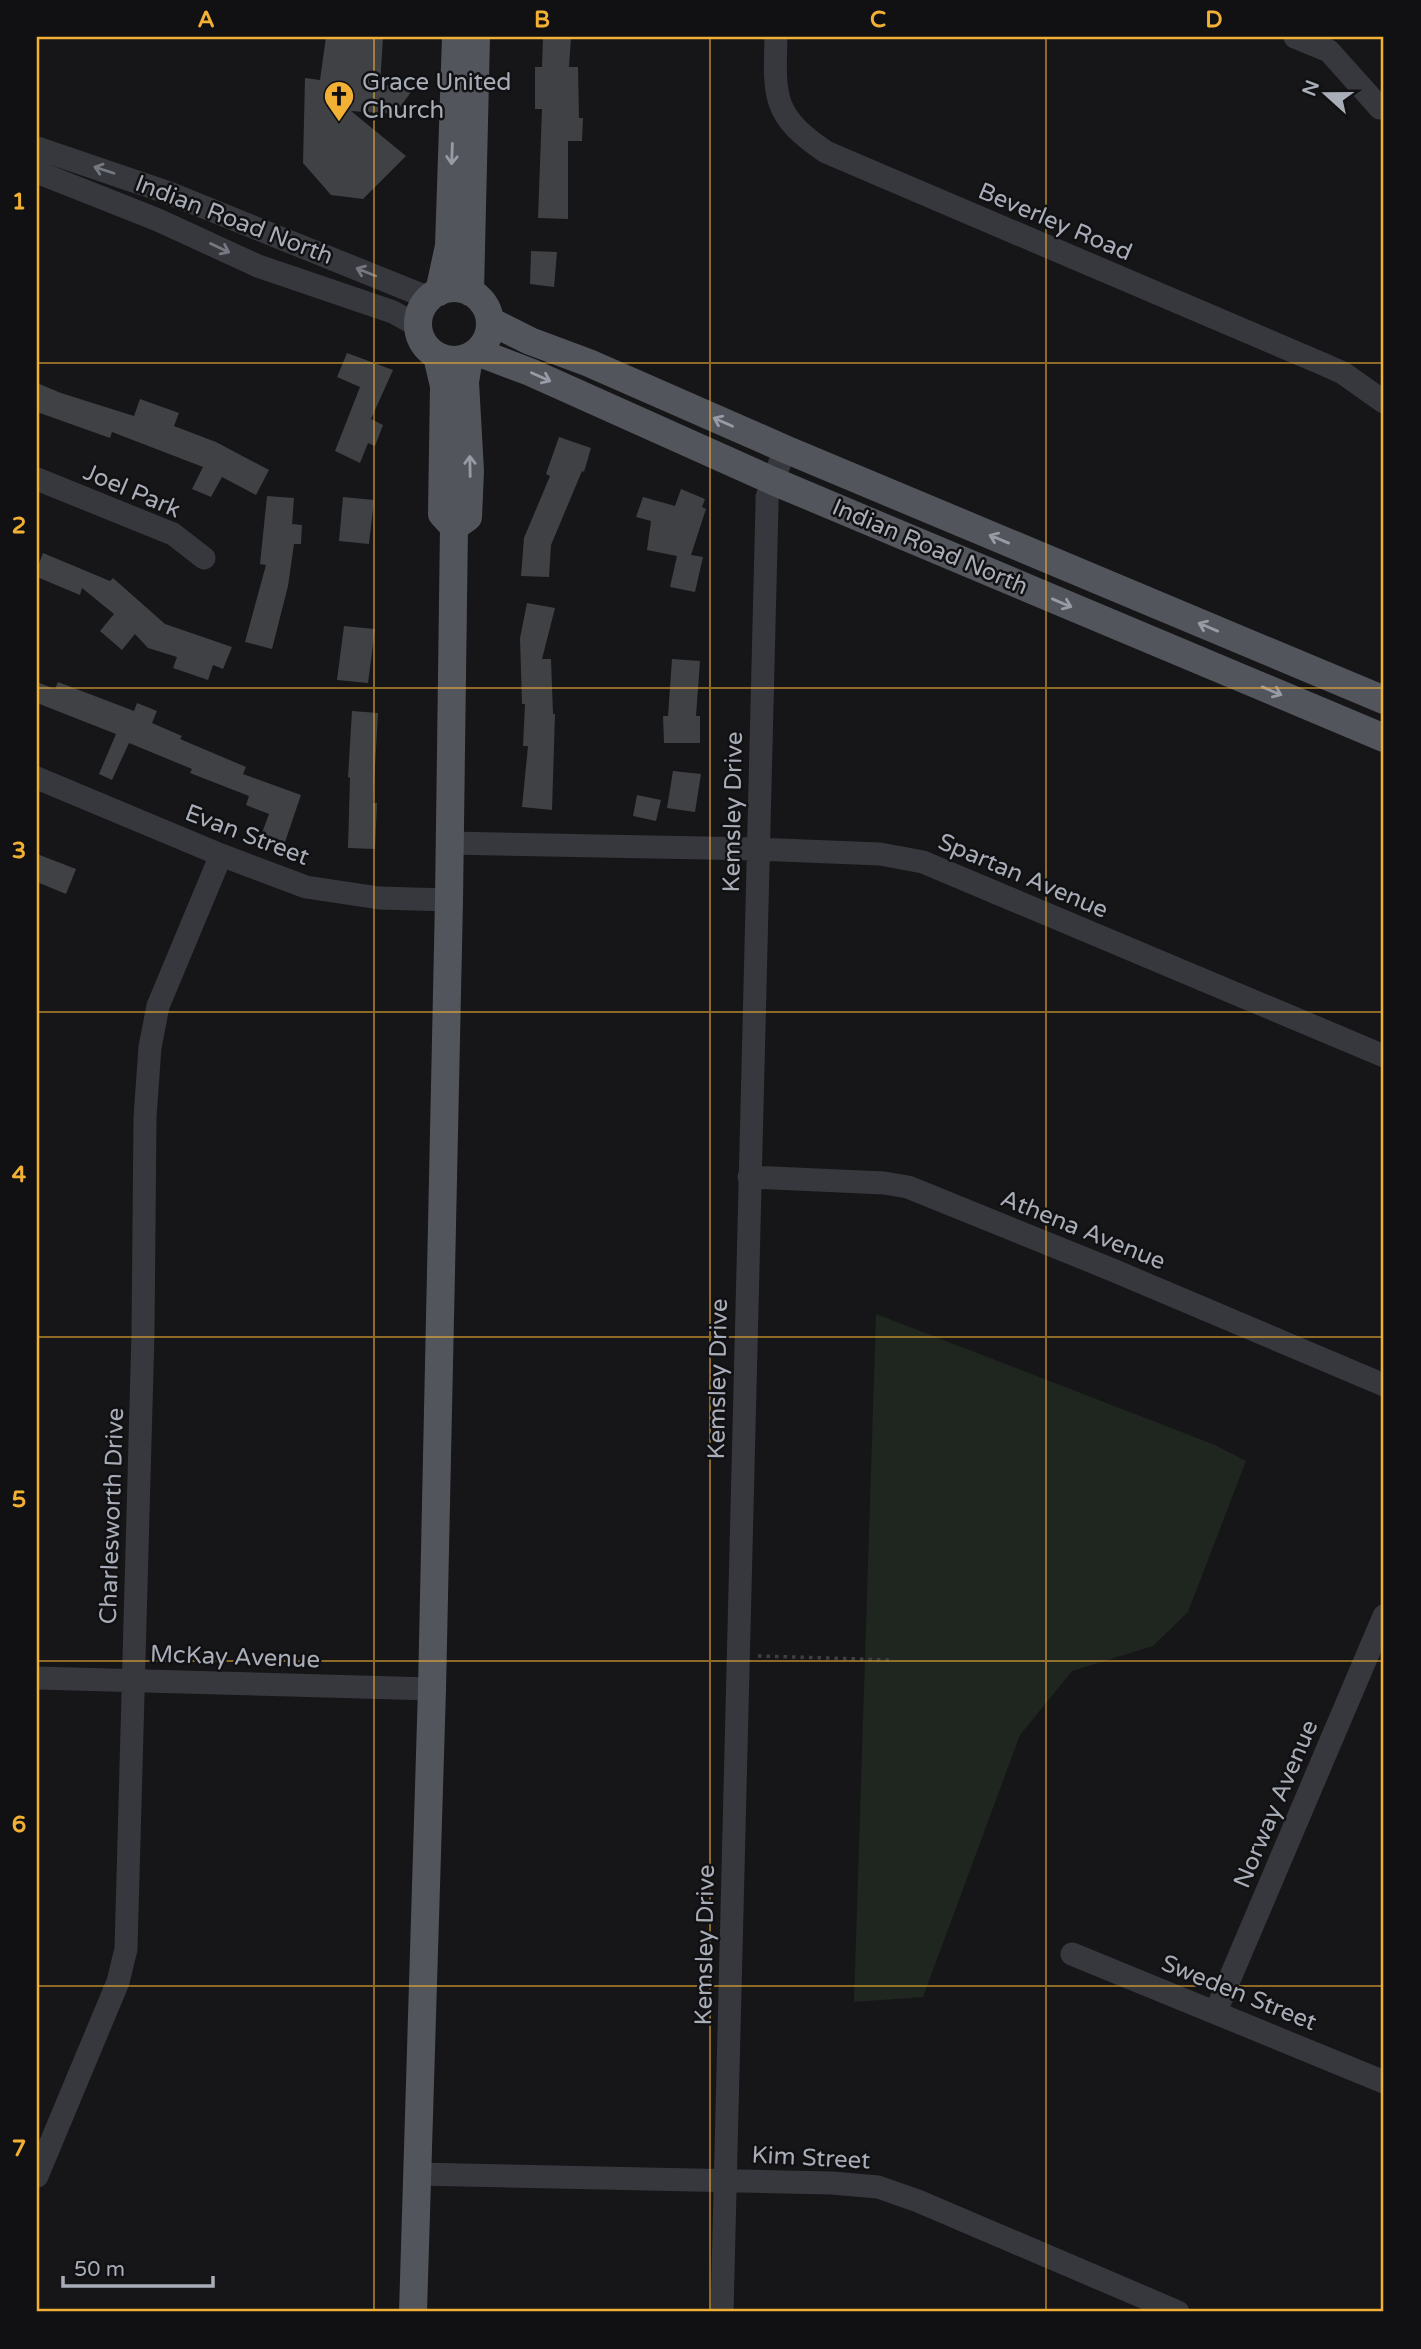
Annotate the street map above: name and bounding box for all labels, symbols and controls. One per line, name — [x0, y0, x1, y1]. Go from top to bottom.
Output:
text: A — [197, 6, 215, 34]
text: B — [534, 6, 550, 34]
text: C — [870, 6, 886, 34]
text: D — [1205, 6, 1223, 34]
north arrow — [1292, 60, 1362, 130]
place label: Grace United Church — [362, 68, 511, 125]
text: N — [1298, 77, 1324, 99]
church icon: Grace United Church — [322, 79, 356, 123]
one-way arrow — [446, 142, 459, 165]
one-way arrow — [94, 163, 116, 175]
street label: Indian Road North — [131, 169, 337, 271]
street label: Beverley Road — [974, 177, 1136, 267]
text: 1 — [12, 188, 26, 216]
one-way arrow — [209, 242, 230, 256]
one-way arrow — [356, 265, 377, 278]
one-way arrow — [529, 371, 551, 384]
one-way arrow — [712, 415, 734, 428]
one-way arrow — [463, 455, 477, 478]
street label: Joel Park — [79, 458, 185, 524]
street label: Indian Road North — [828, 493, 1032, 601]
text: 2 — [12, 512, 26, 540]
one-way arrow — [988, 531, 1010, 544]
one-way arrow — [1051, 597, 1072, 610]
one-way arrow — [1198, 619, 1220, 632]
one-way arrow — [1260, 685, 1282, 698]
street label: Kemsley Drive — [717, 731, 749, 893]
street label: Evan Street — [181, 798, 313, 872]
street label: Spartan Avenue — [934, 827, 1112, 925]
text: 3 — [12, 837, 26, 865]
text: 4 — [12, 1161, 27, 1189]
street label: Athena Avenue — [996, 1184, 1170, 1276]
street label: Kemsley Drive — [702, 1298, 734, 1460]
street label: Charlesworth Drive — [94, 1407, 130, 1625]
text: 5 — [12, 1486, 26, 1514]
street label: McKay Avenue — [150, 1640, 320, 1674]
street label: Norway Avenue — [1228, 1716, 1324, 1892]
text: 6 — [12, 1811, 26, 1839]
street label: Kemsley Drive — [689, 1864, 721, 2026]
street label: Sweden Street — [1157, 1949, 1321, 2037]
text: 7 — [12, 2135, 26, 2163]
street label: Kim Street — [751, 2140, 871, 2176]
scale bar — [63, 2244, 214, 2288]
text: 50 m — [74, 2257, 125, 2282]

